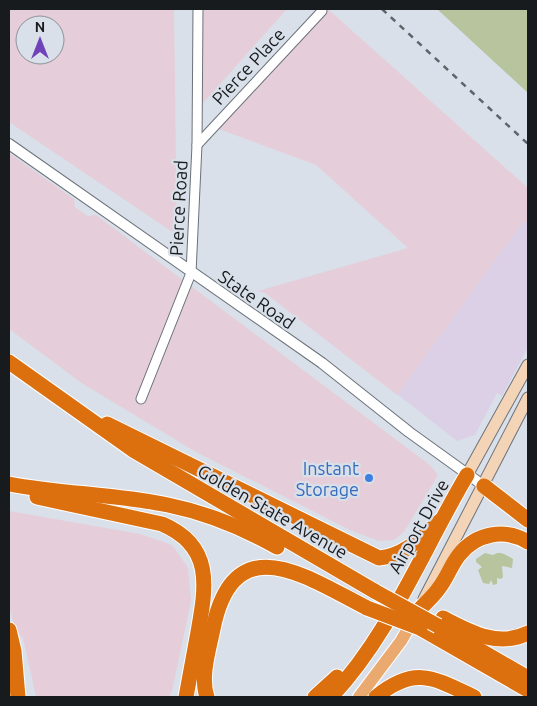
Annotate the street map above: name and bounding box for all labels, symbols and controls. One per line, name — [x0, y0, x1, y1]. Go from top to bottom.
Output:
north arrow — [15, 15, 65, 65]
text: N — [35, 19, 45, 35]
street label: Pierce Place — [208, 24, 288, 108]
street label: Pierce Road — [166, 160, 190, 256]
street label: State Road — [215, 265, 299, 333]
place label: Instant Storage — [296, 458, 359, 499]
street label: Golden State Avenue — [195, 460, 351, 562]
marker: Instant Storage — [363, 472, 375, 484]
street label: Airport Drive — [384, 475, 452, 577]

